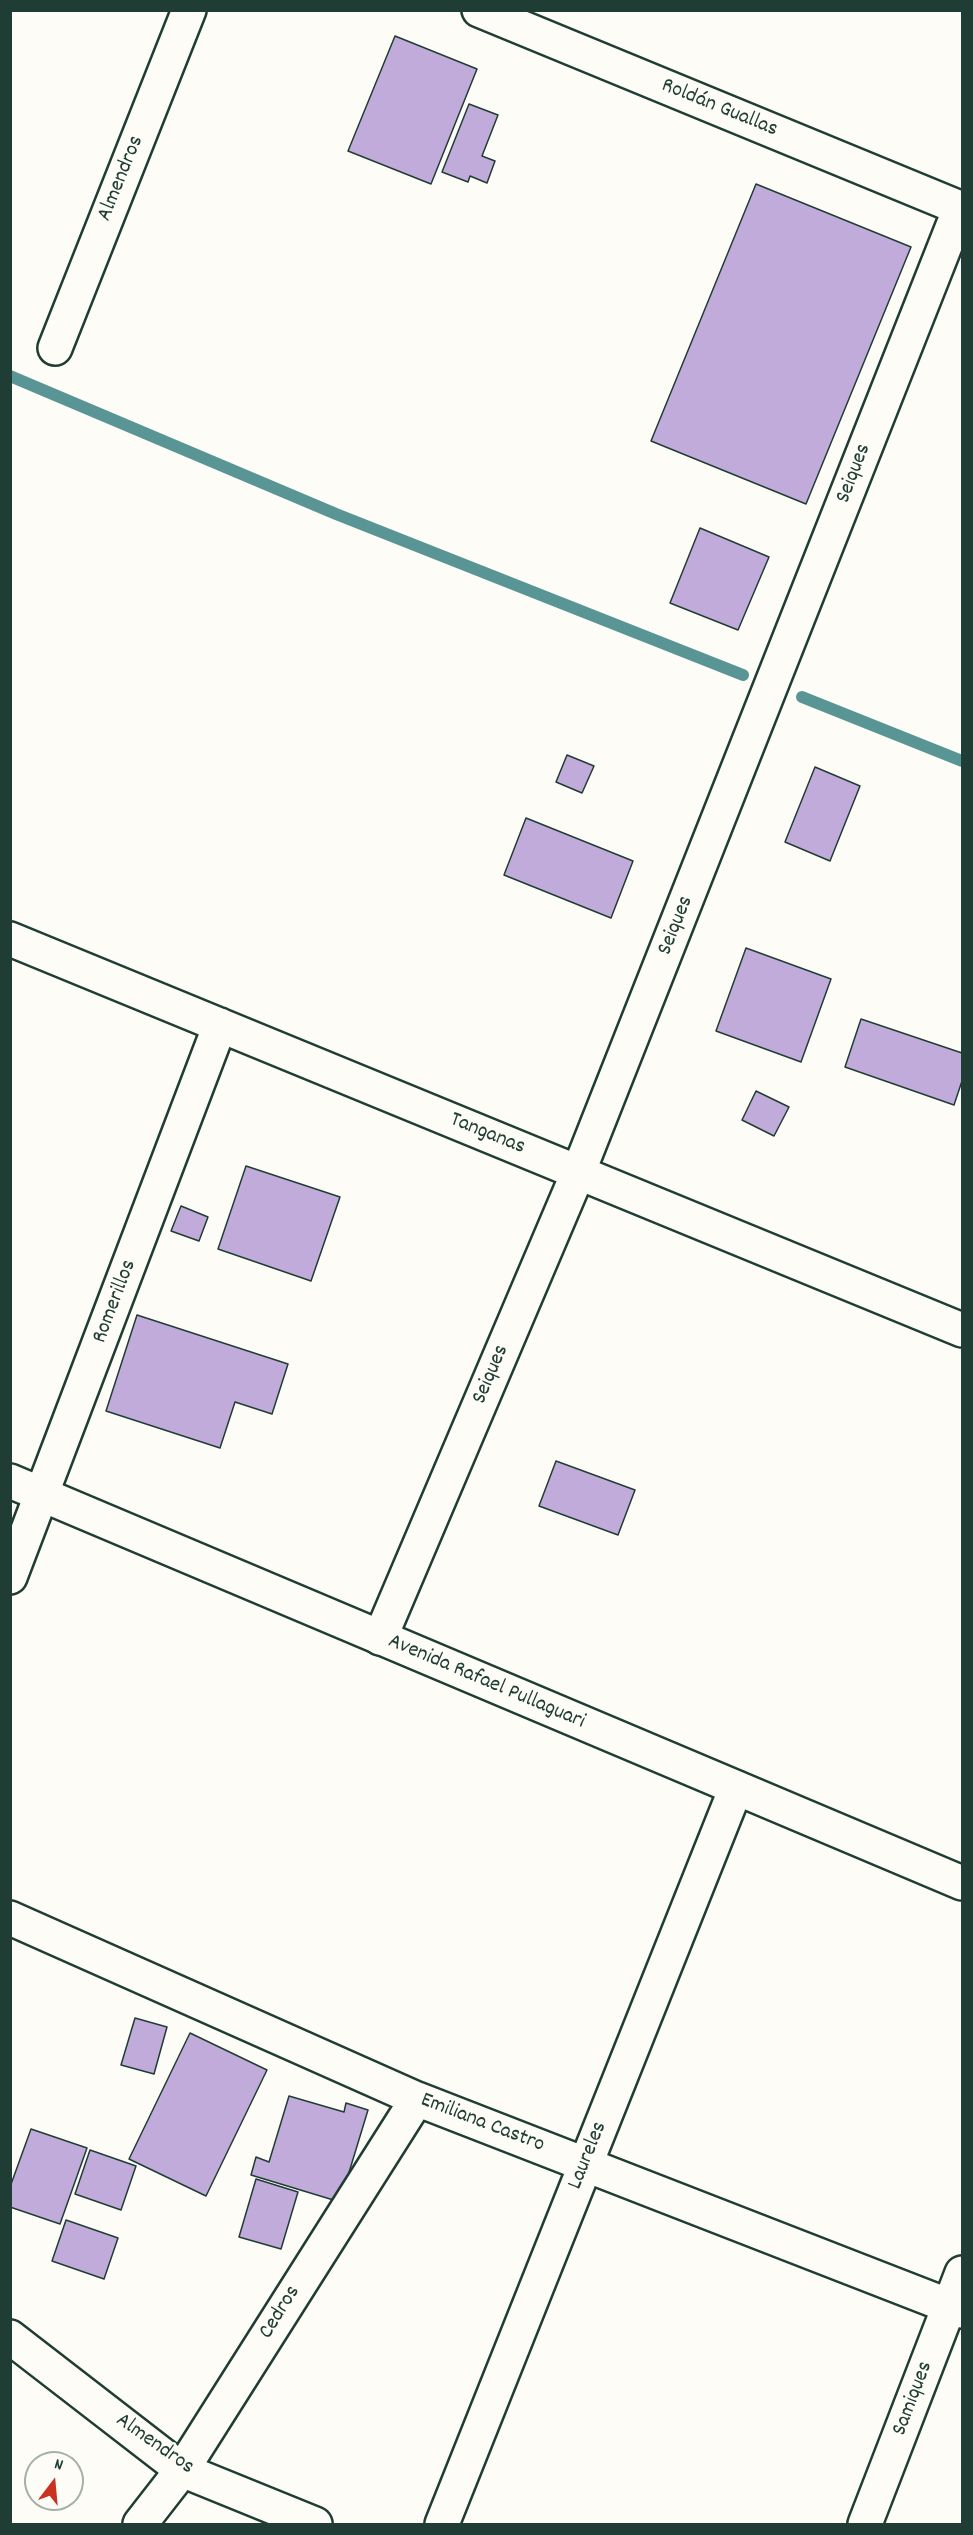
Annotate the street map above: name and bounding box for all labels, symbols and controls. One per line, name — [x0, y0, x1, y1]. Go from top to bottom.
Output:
street label: Roldán Guallas — [657, 74, 781, 144]
street label: Almendros — [93, 132, 151, 226]
street label: Seiques — [832, 441, 878, 507]
street label: Seiques — [653, 892, 701, 960]
street label: Tanganas — [445, 1108, 529, 1162]
street label: Romerillos — [88, 1257, 144, 1347]
street label: Seiques — [468, 1341, 516, 1409]
street label: Avenida Rafael Pullaguari — [383, 1629, 589, 1737]
street label: Emiliana Castro — [416, 2088, 548, 2160]
street label: Laureles — [563, 2118, 615, 2194]
street label: Cedros — [254, 2281, 308, 2345]
street label: Samiques — [888, 2358, 940, 2440]
street label: Almendros — [110, 2408, 198, 2482]
north arrow — [24, 2451, 84, 2511]
text: N — [52, 2453, 66, 2477]

